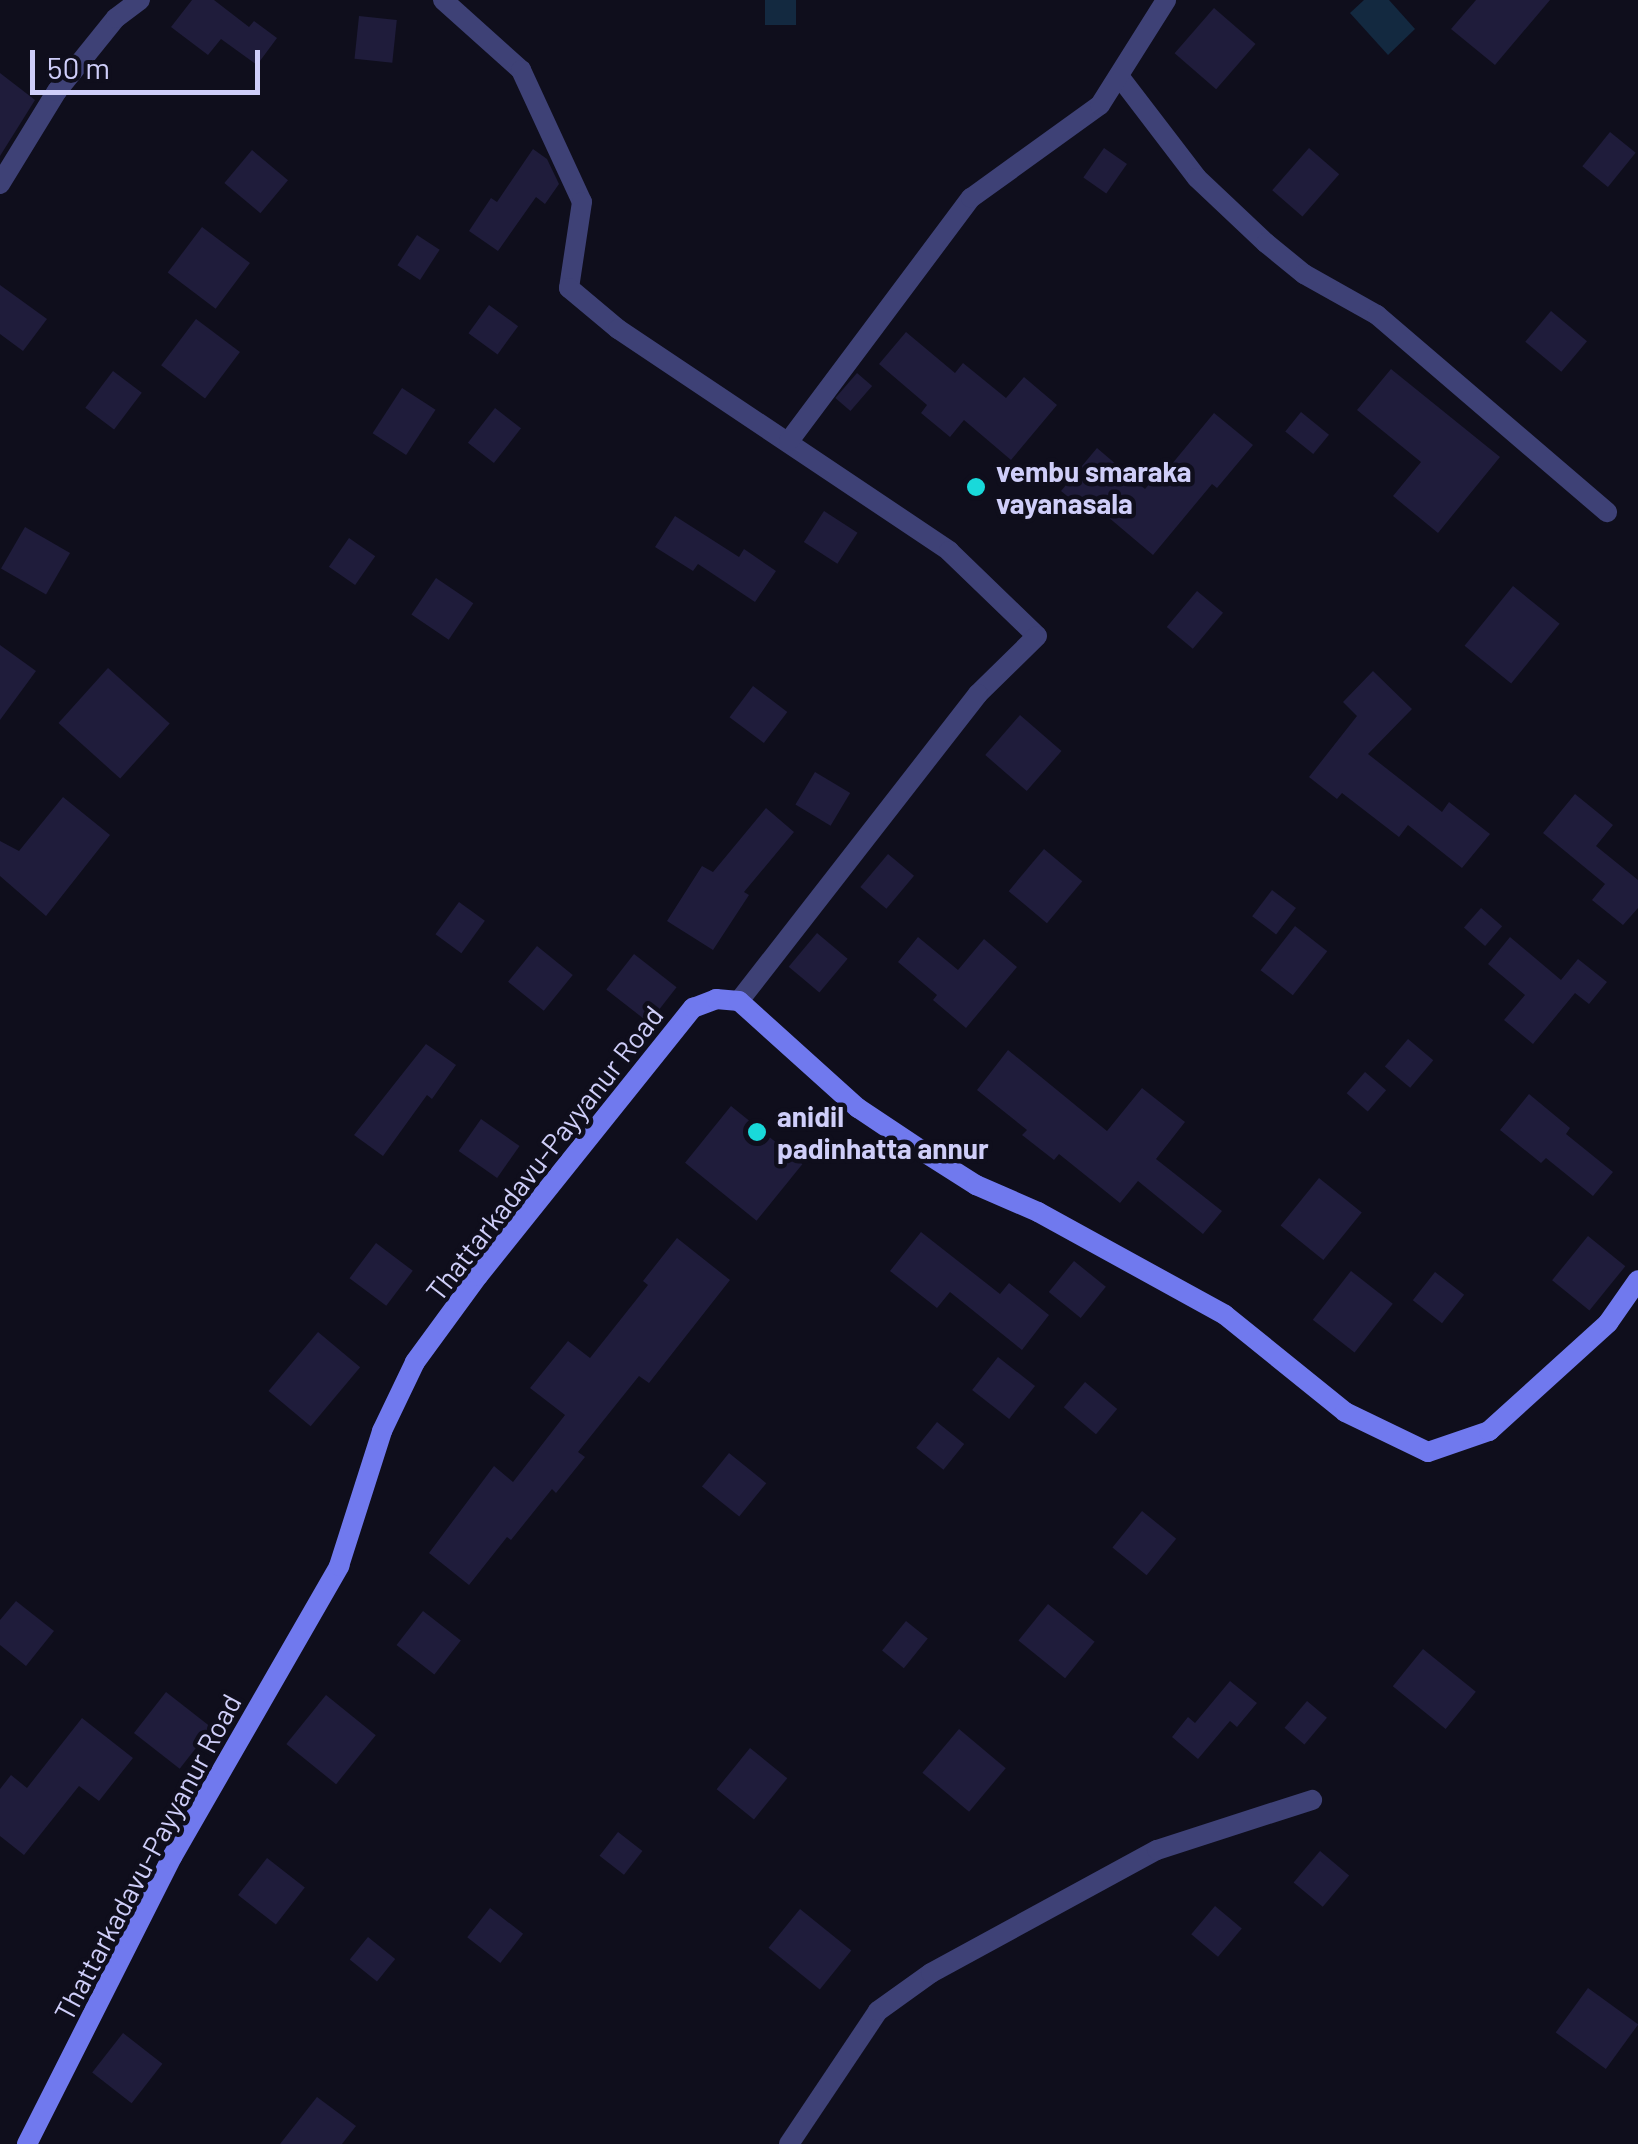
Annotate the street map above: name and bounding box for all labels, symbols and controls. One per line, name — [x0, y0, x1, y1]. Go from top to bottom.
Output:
scale bar — [35, 30, 265, 92]
text: 50 m — [47, 49, 110, 85]
place label: vembu smaraka vayanasala — [996, 454, 1192, 520]
marker: vembu smaraka vayanasala — [965, 476, 987, 498]
street label: Thattarkadavu-Payyanur Road — [418, 999, 670, 1307]
place label: anidil padinhatta annur — [777, 1099, 989, 1165]
marker: anidil padinhatta annur — [746, 1121, 768, 1143]
street label: Thattarkadavu-Payyanur Road — [46, 1688, 248, 2026]

